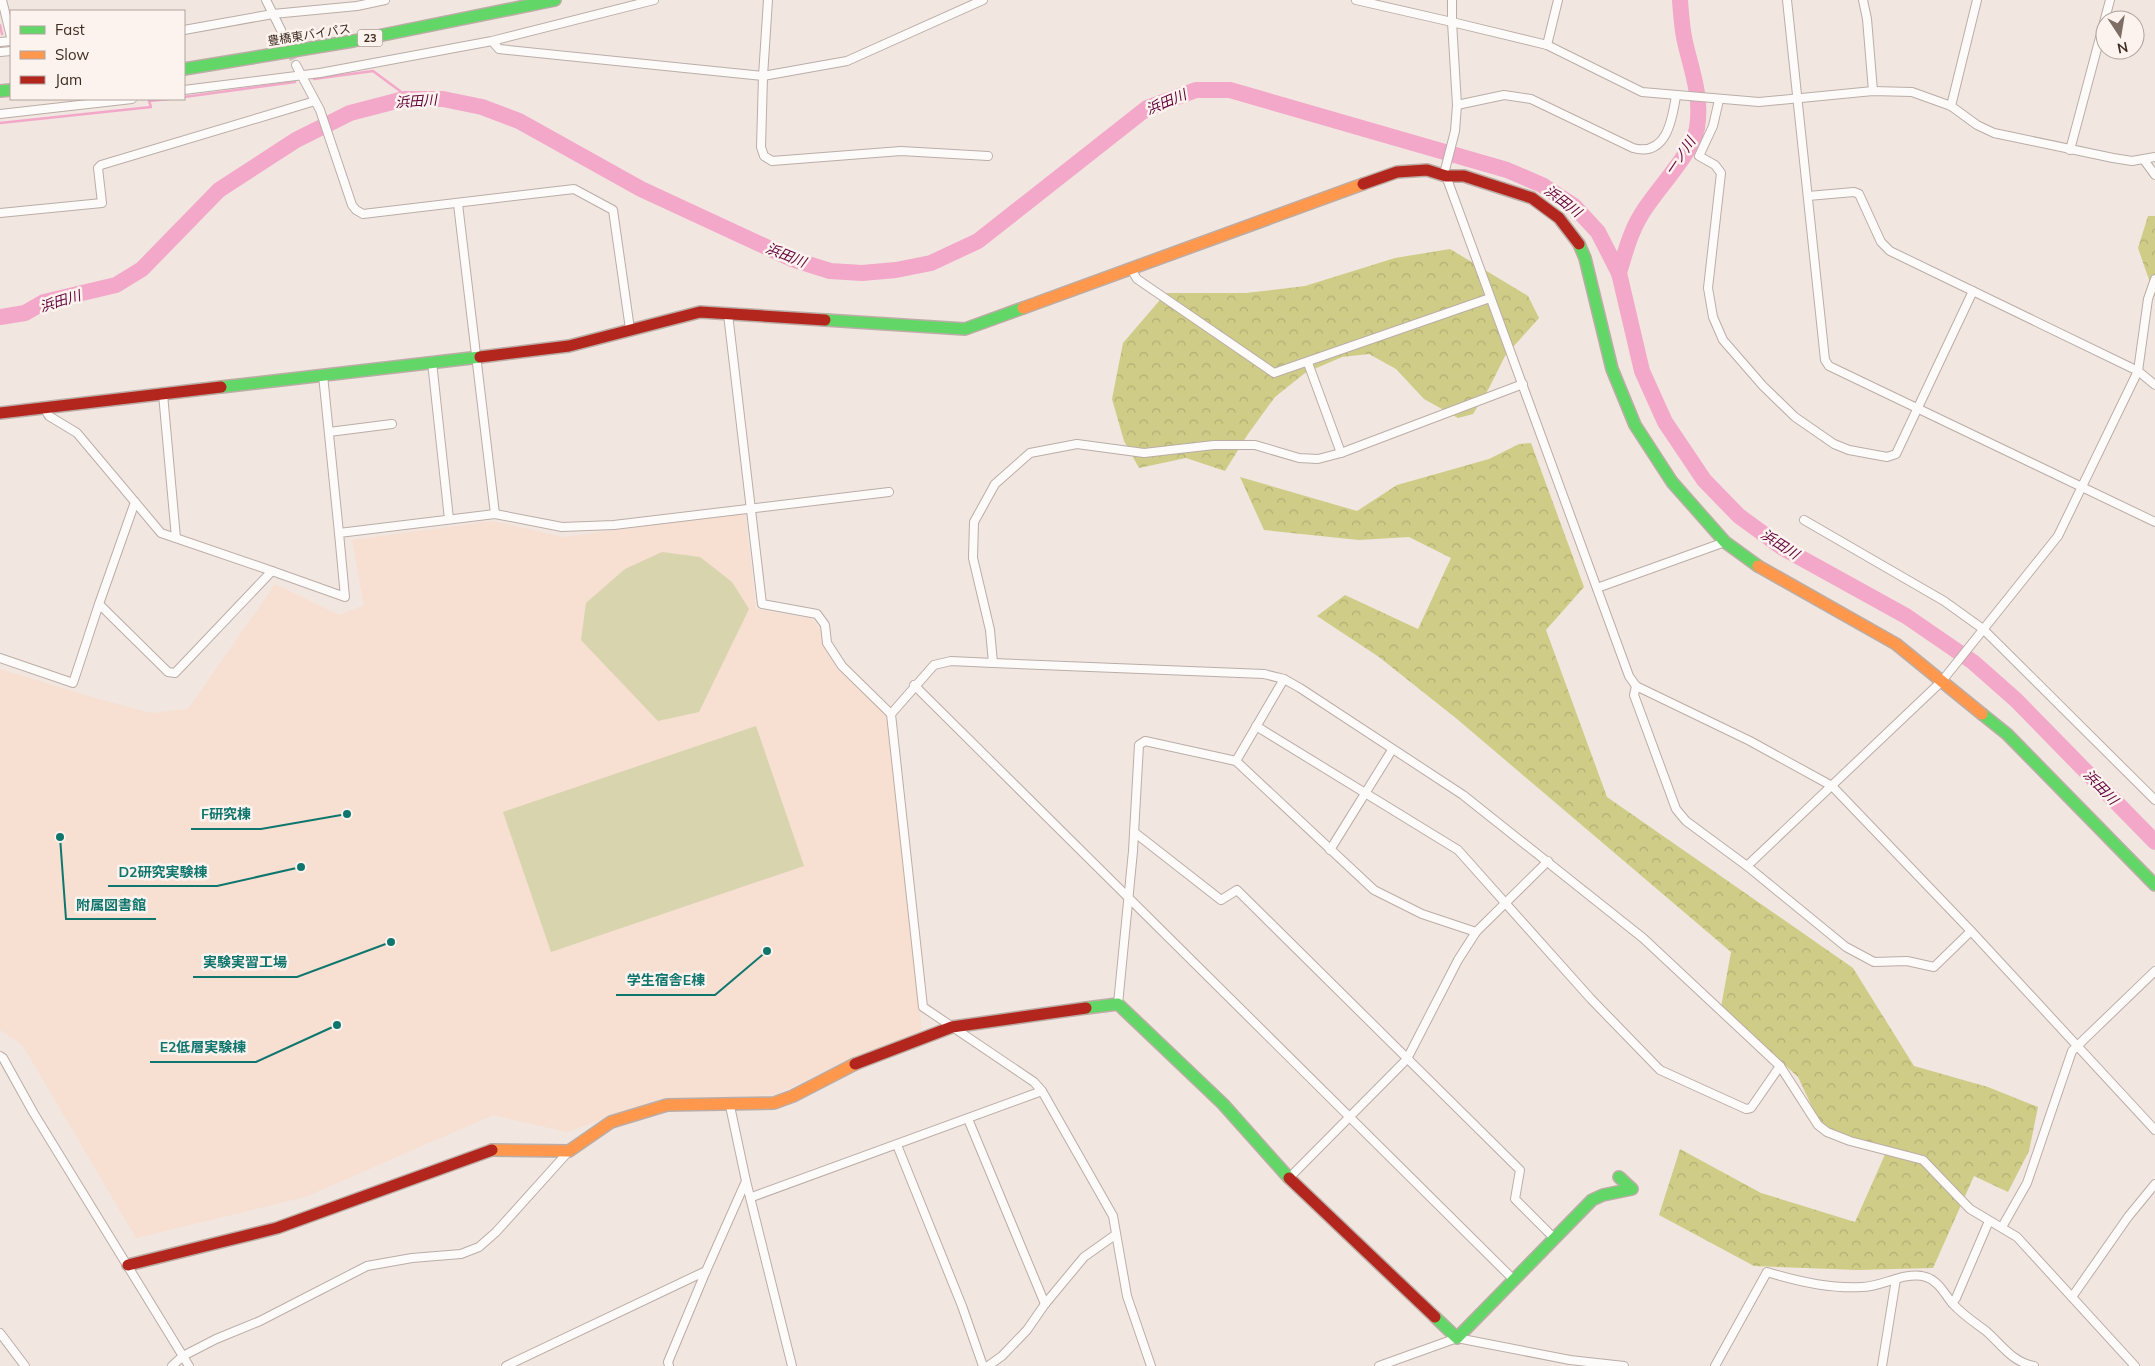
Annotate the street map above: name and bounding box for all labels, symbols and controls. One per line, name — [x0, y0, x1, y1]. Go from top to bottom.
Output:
legend — [10, 10, 185, 100]
north arrow — [2095, 10, 2145, 60]
text: Fast — [55, 20, 85, 39]
street label: 豊橋東バイパス — [266, 21, 351, 48]
road number: 23 — [358, 29, 382, 46]
text: N — [2116, 38, 2130, 58]
text: Slow — [55, 45, 89, 64]
text: Jam — [55, 70, 82, 89]
water label: 浜田川 — [1143, 85, 1191, 118]
water label: 浜田川 — [394, 90, 440, 111]
water label: 一ノ川 — [1661, 132, 1700, 178]
water label: 浜田川 — [1541, 181, 1587, 222]
water label: 浜田川 — [763, 239, 811, 272]
water label: 浜田川 — [37, 286, 85, 316]
water label: 浜田川 — [1757, 525, 1804, 564]
water label: 浜田川 — [2080, 766, 2123, 810]
callout: F研究棟 — [191, 800, 261, 829]
text: F研究棟 — [201, 805, 251, 823]
callout: D2研究実験棟 — [108, 857, 217, 886]
text: D2研究実験棟 — [118, 863, 208, 881]
callout: 附属図書館 — [66, 890, 156, 919]
text: 附属図書館 — [76, 896, 146, 914]
callout: 実験実習工場 — [193, 948, 297, 977]
text: 実験実習工場 — [203, 953, 287, 971]
callout: 学生宿舎E棟 — [616, 966, 715, 995]
text: 学生宿舎E棟 — [627, 971, 705, 989]
callout: E2低層実験棟 — [150, 1033, 256, 1062]
text: E2低層実験棟 — [160, 1038, 246, 1056]

